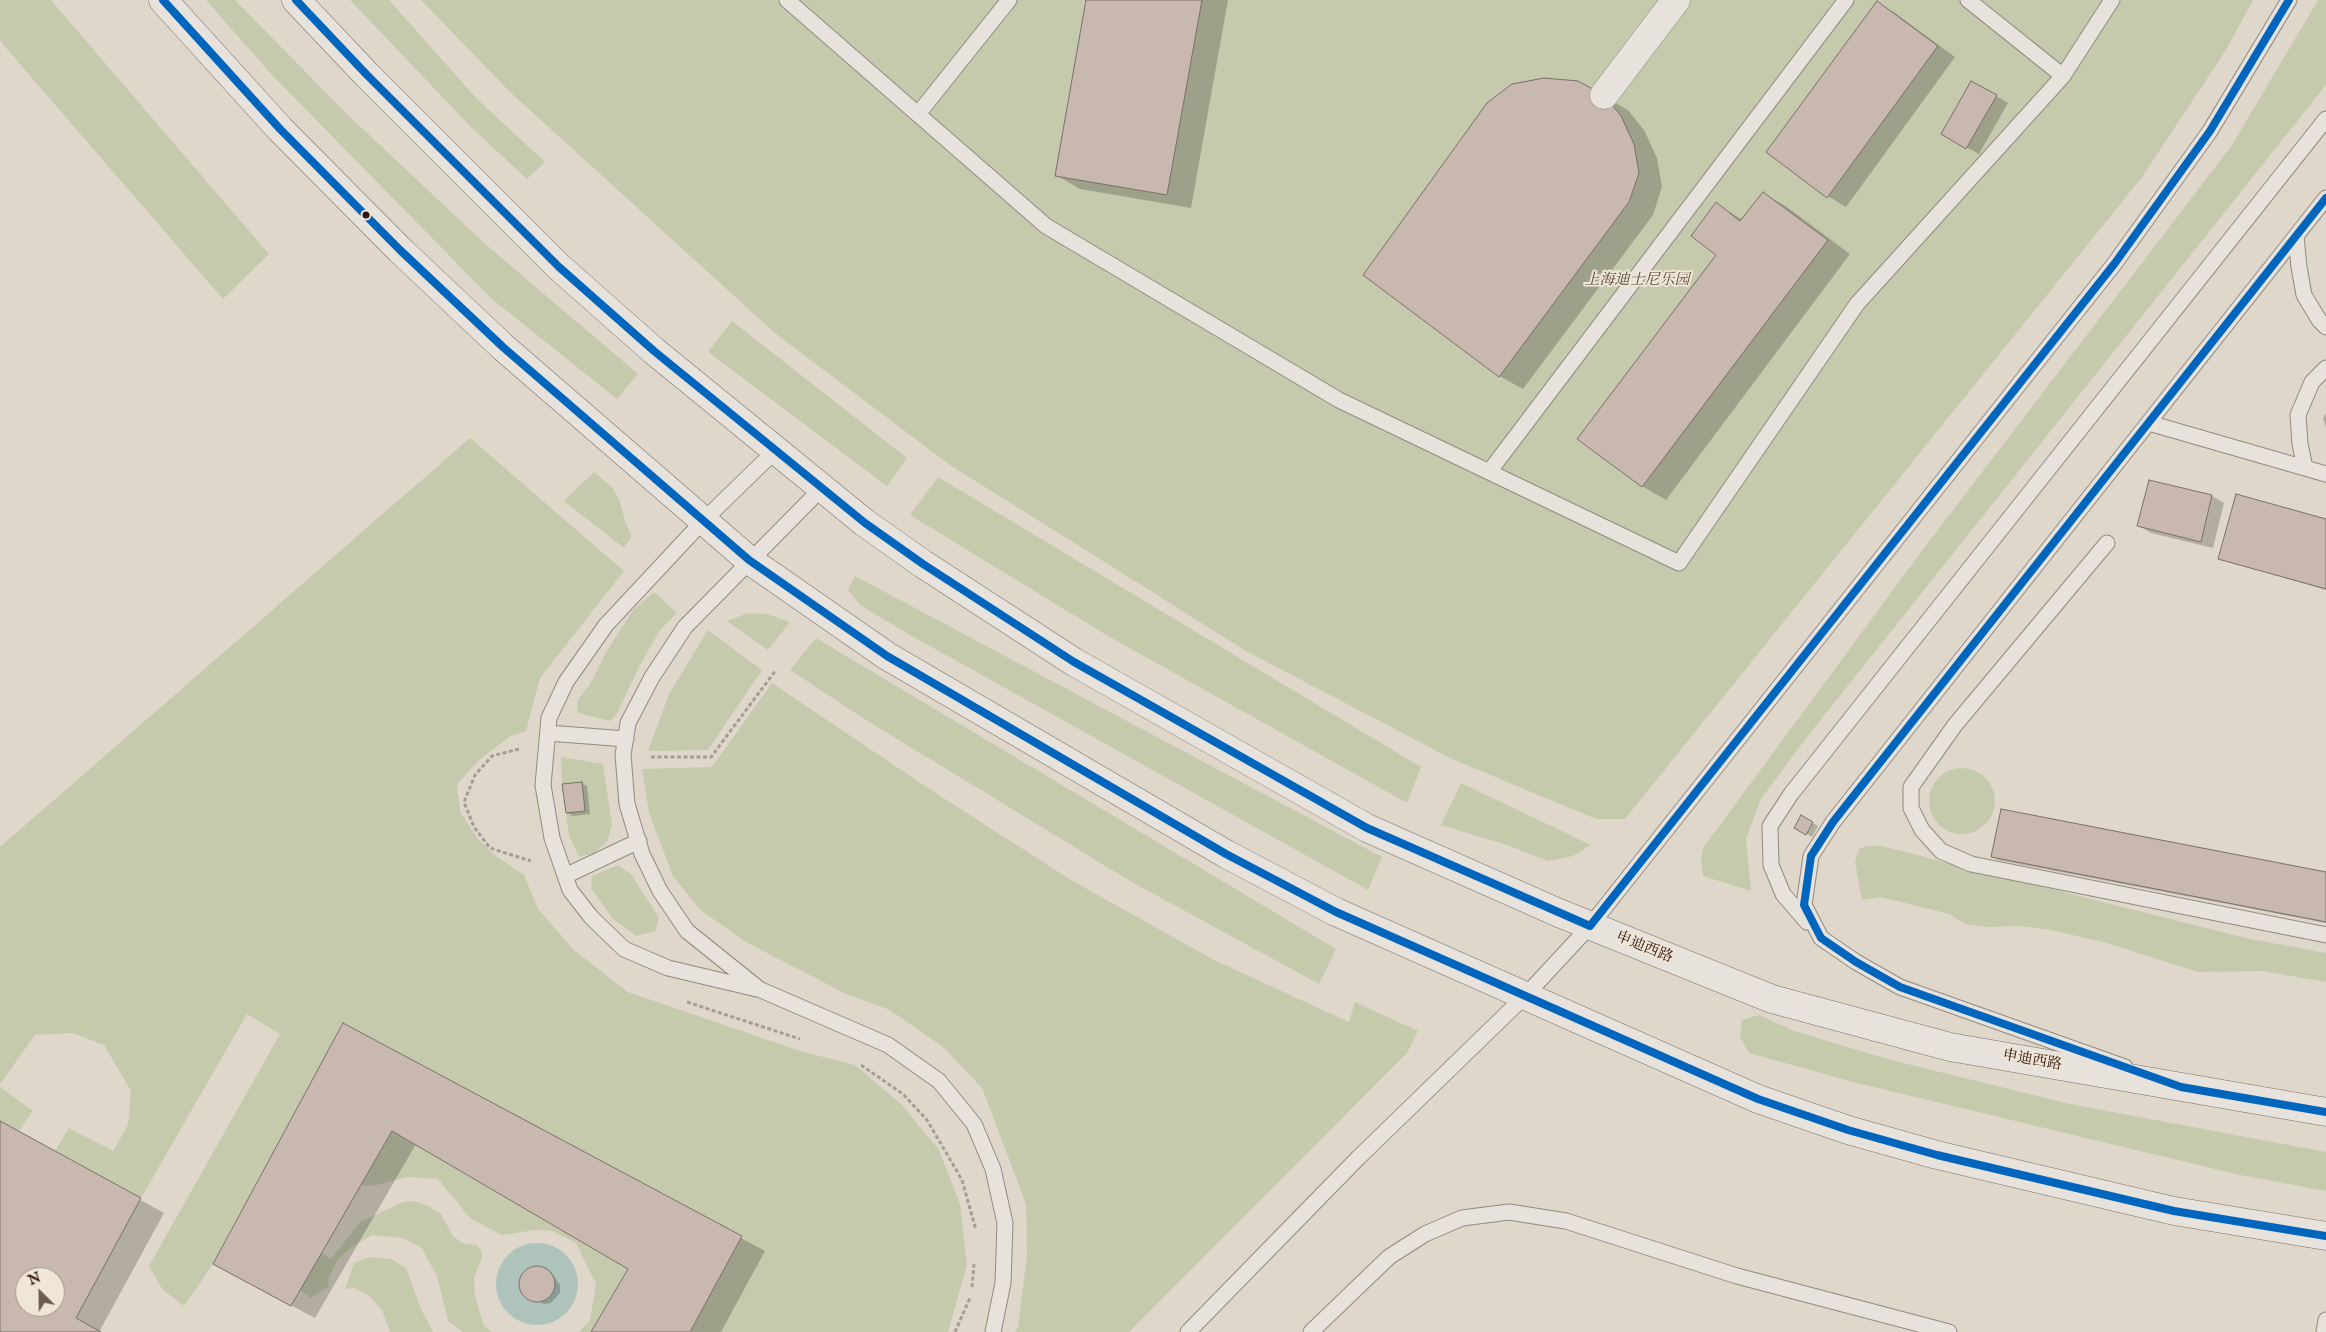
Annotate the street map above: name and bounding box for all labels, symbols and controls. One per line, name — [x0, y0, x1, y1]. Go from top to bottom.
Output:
unlabelled marker — [361, 210, 371, 220]
park label: 上海迪士尼乐园 — [1585, 272, 1689, 290]
street label: 申迪西路 — [1613, 928, 1675, 968]
street label: 申迪西路 — [2001, 1047, 2063, 1075]
north arrow — [15, 1267, 65, 1317]
text: N — [25, 1268, 44, 1290]

